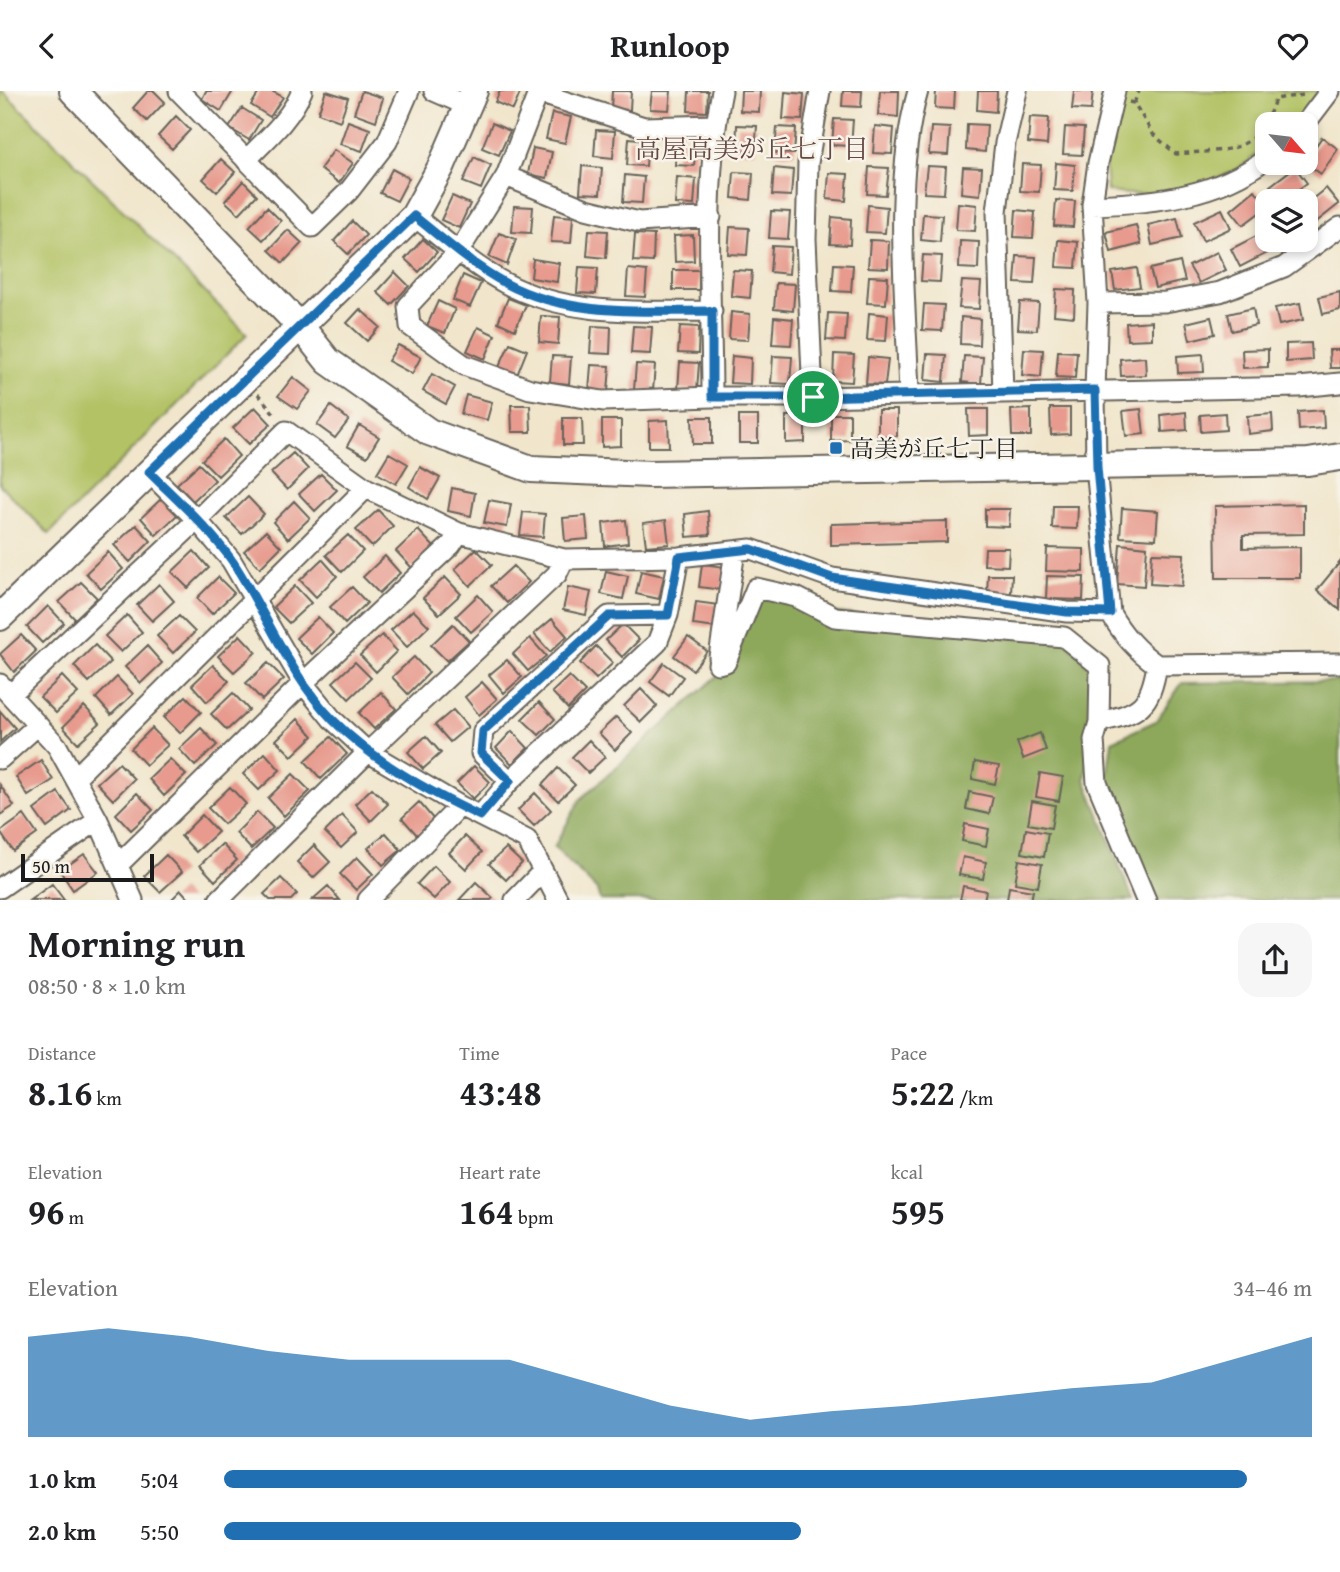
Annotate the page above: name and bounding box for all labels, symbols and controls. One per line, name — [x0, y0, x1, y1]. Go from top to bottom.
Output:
text: Runloop — [610, 22, 730, 69]
icon: back — [28, 27, 66, 65]
icon: heart — [1274, 27, 1312, 65]
north arrow — [1255, 112, 1318, 175]
map controls — [1255, 112, 1318, 252]
district label: 高屋高美が丘七丁目 — [635, 129, 869, 168]
button: layers — [1255, 189, 1318, 252]
pin — [783, 367, 843, 427]
icon: arrive — [794, 378, 832, 416]
place label: 高美が丘七丁目 — [850, 431, 1018, 466]
marker: 高美が丘七丁目 — [828, 440, 844, 456]
scale bar — [21, 851, 154, 883]
text: 50 m — [32, 852, 70, 880]
text: Morning run — [28, 915, 245, 971]
button: share — [1238, 923, 1312, 997]
text: 08:50 · 8 × 1.0 km — [28, 969, 186, 1002]
text: Distance — [28, 1039, 96, 1067]
text: Time — [459, 1039, 500, 1067]
text: Pace — [891, 1039, 927, 1067]
text: 8.16 — [28, 1067, 92, 1118]
text: 43:48 — [459, 1067, 542, 1118]
text: 5:22 — [891, 1067, 955, 1118]
text: km — [92, 1084, 122, 1112]
text: /km — [955, 1084, 993, 1112]
text: Elevation — [28, 1158, 102, 1186]
text: Heart rate — [459, 1158, 541, 1186]
text: kcal — [891, 1158, 923, 1186]
text: 96 — [28, 1186, 64, 1237]
text: 164 — [459, 1186, 514, 1237]
text: 595 — [891, 1186, 945, 1237]
text: m — [64, 1203, 84, 1231]
text: bpm — [514, 1203, 554, 1231]
text: Elevation — [28, 1271, 118, 1304]
text: 34–46 m — [1233, 1271, 1312, 1304]
text: 1.0 km — [28, 1463, 96, 1496]
text: 5:04 — [140, 1463, 179, 1496]
text: 2.0 km — [28, 1515, 96, 1548]
text: 5:50 — [140, 1515, 179, 1548]

